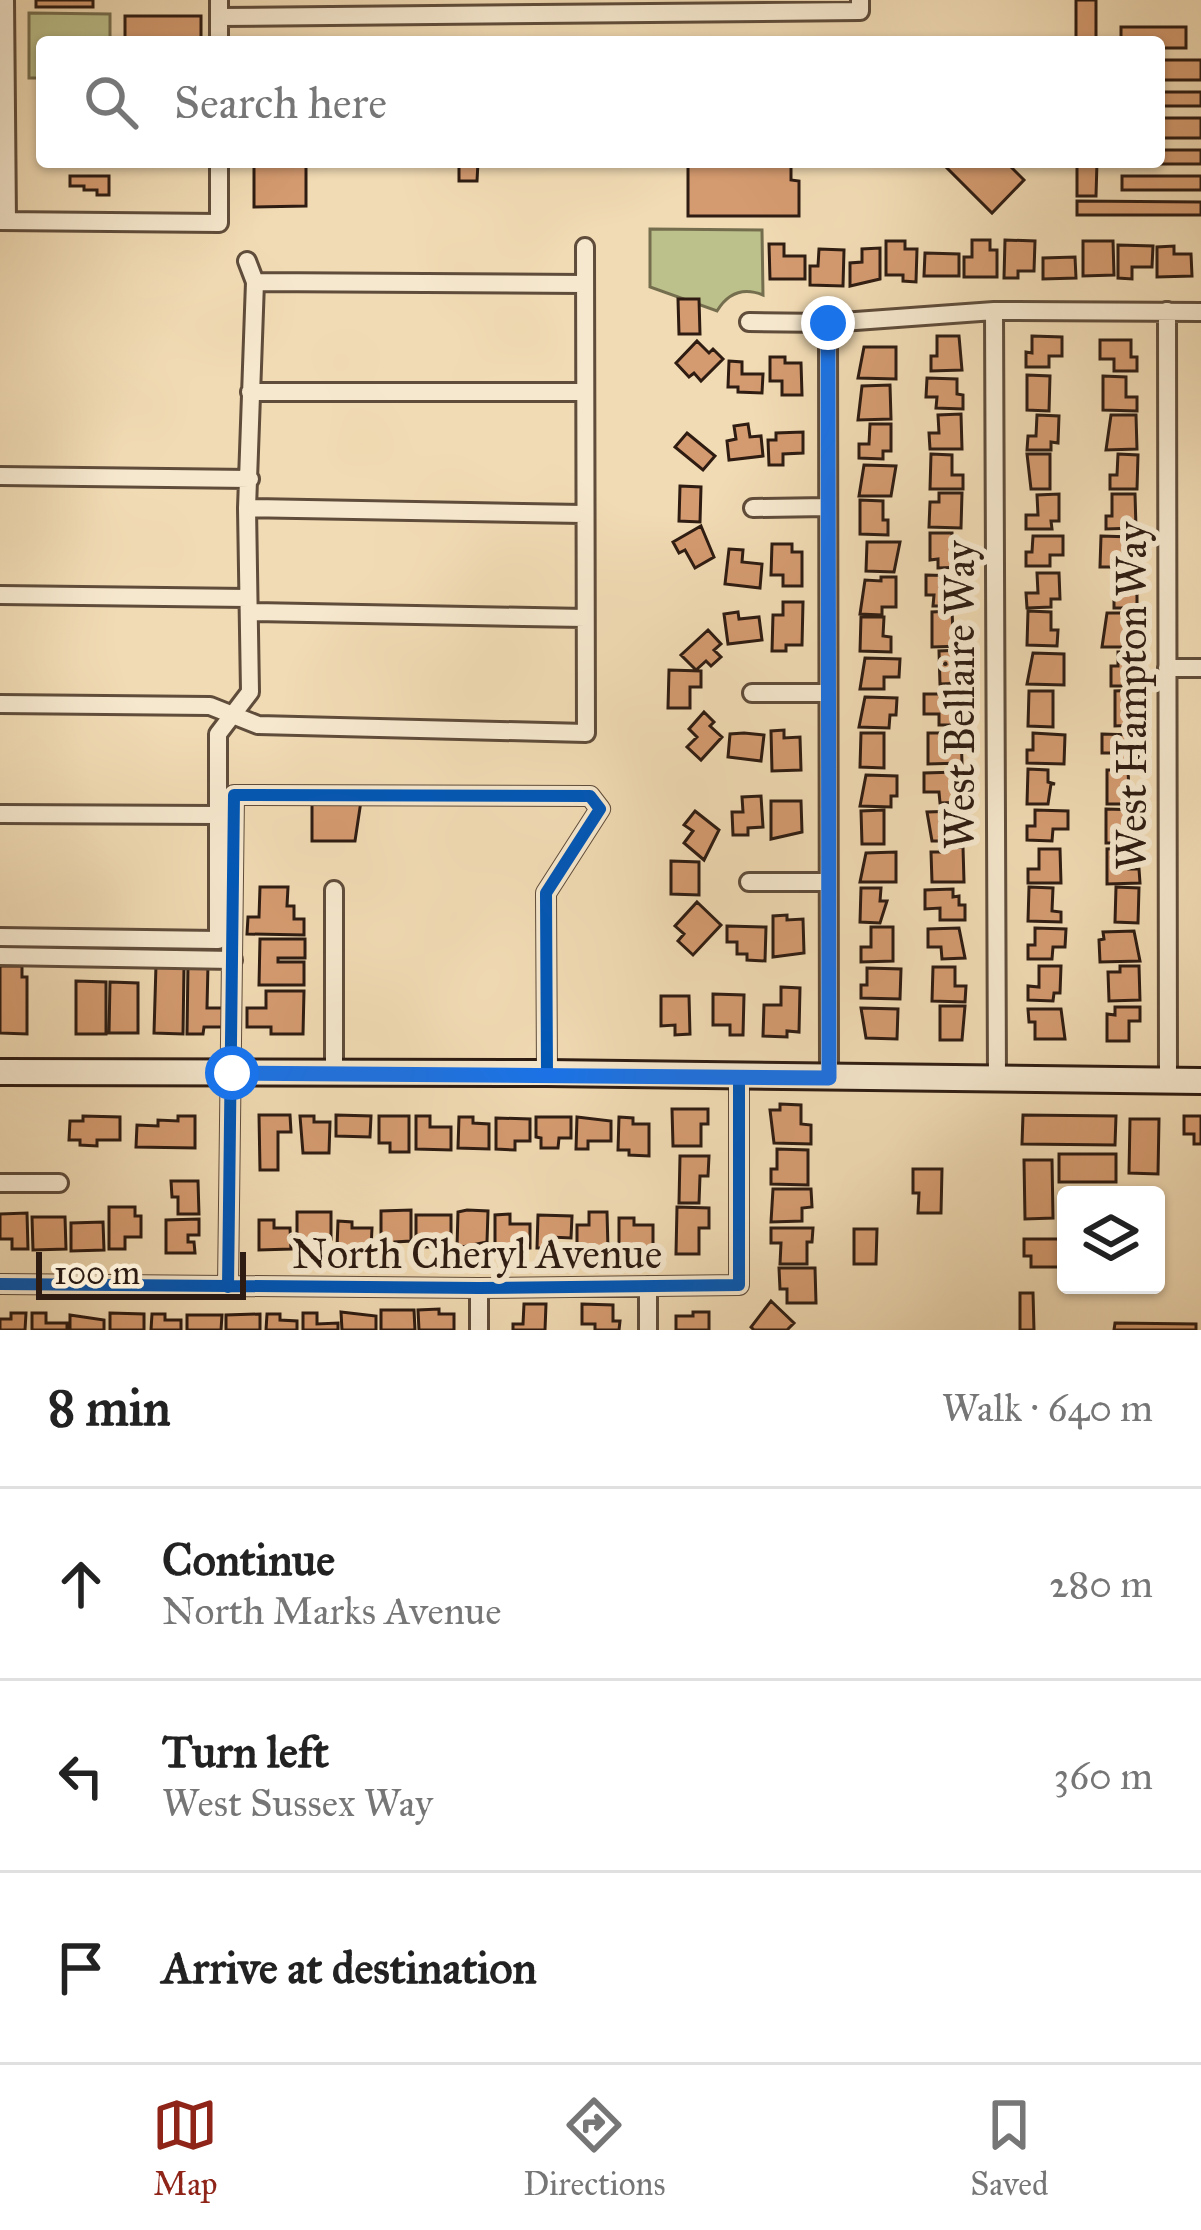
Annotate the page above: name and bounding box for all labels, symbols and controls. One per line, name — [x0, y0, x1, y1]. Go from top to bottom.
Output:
search box — [36, 36, 1165, 168]
icon: search — [78, 69, 144, 135]
text: Search here — [174, 75, 387, 130]
route end — [801, 296, 855, 350]
street label: West Hampton Way — [1106, 521, 1158, 870]
street label: West Bellaire Way — [934, 539, 986, 849]
route start — [205, 1046, 259, 1100]
map controls — [1057, 1186, 1165, 1294]
button: layers — [1057, 1186, 1165, 1294]
street label: North Cheryl Avenue — [292, 1228, 662, 1280]
scale bar — [36, 1246, 246, 1299]
text: 100 m — [54, 1253, 140, 1293]
text: 8 min — [48, 1377, 171, 1439]
text: Walk · 640 m — [942, 1384, 1153, 1432]
text: Continue — [162, 1532, 335, 1587]
icon: ahead — [48, 1551, 114, 1617]
text: 280 m — [1049, 1560, 1153, 1608]
text: North Marks Avenue — [162, 1587, 502, 1635]
text: Turn left — [162, 1724, 329, 1779]
icon: left — [48, 1743, 114, 1809]
text: 360 m — [1054, 1752, 1153, 1800]
text: West Sussex Way — [162, 1779, 433, 1827]
icon: arrive — [48, 1935, 114, 2001]
text: Arrive at destination — [162, 1940, 537, 1995]
tab: Map — [152, 2092, 218, 2204]
tab: Directions — [523, 2092, 665, 2204]
tab: Saved — [970, 2092, 1049, 2204]

